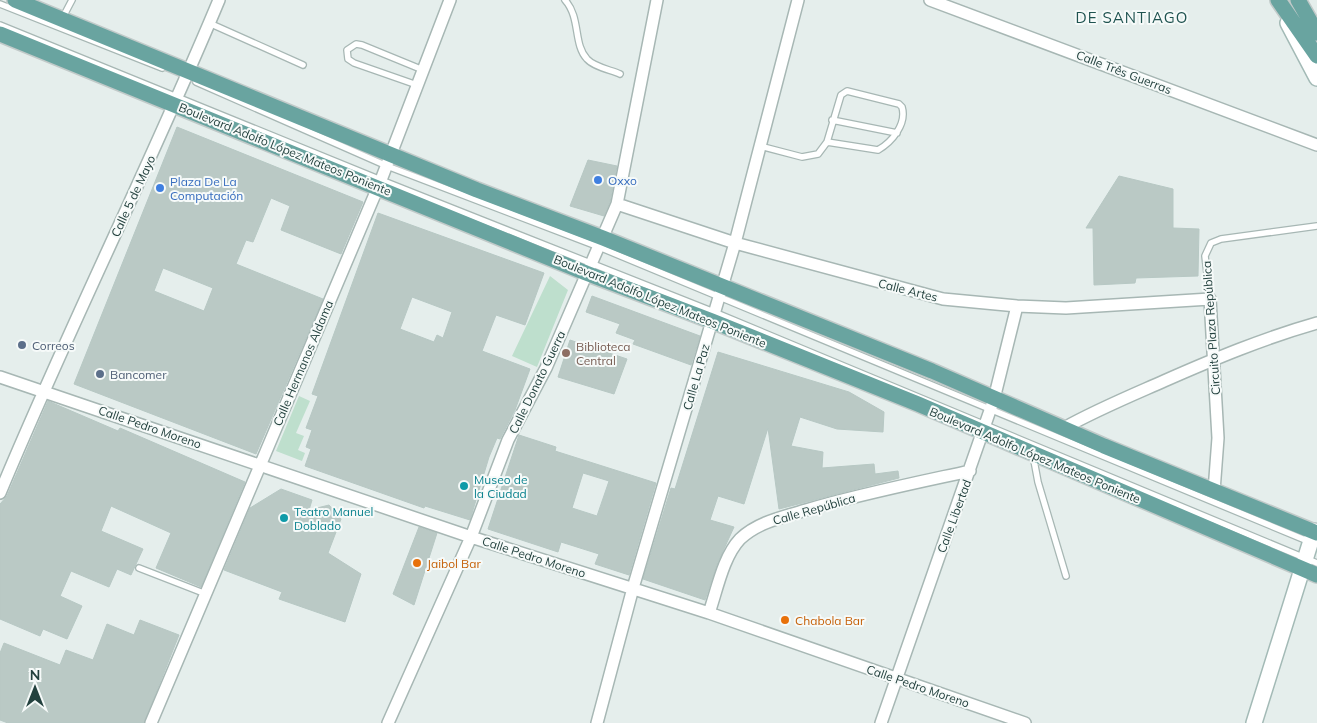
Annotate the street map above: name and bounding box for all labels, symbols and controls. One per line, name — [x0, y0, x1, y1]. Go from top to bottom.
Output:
district label: DE SANTIAGO — [1076, 8, 1188, 27]
street label: Calle Três Guerras — [1074, 47, 1174, 97]
street label: Boulevard Adolfo López Mateos Poniente — [177, 99, 393, 199]
street label: Calle 5 de Mayo — [108, 153, 159, 239]
place label: Oxxo — [608, 173, 637, 188]
place label: Plaza De La Computación — [170, 174, 243, 203]
marker: Oxxo — [592, 174, 604, 186]
marker: Plaza De La Computación — [154, 182, 166, 194]
street label: Boulevard Adolfo López Mateos Poniente — [552, 251, 768, 351]
street label: Circuito Plaza República — [1199, 260, 1223, 396]
street label: Calle Artes — [877, 275, 939, 305]
street label: Calle Hermanos Aldama — [270, 298, 336, 428]
street label: Calle Donato Guerra — [506, 328, 568, 436]
place label: Correos — [32, 338, 75, 353]
marker: Correos — [16, 339, 28, 351]
place label: Biblioteca Central — [576, 339, 630, 368]
street label: Calle La Paz — [679, 342, 713, 412]
marker: Biblioteca Central — [560, 347, 572, 359]
place label: Bancomer — [110, 367, 167, 382]
marker: Bancomer — [94, 368, 106, 380]
street label: Calle Pedro Moreno — [97, 402, 204, 452]
street label: Boulevard Adolfo López Mateos Poniente — [927, 404, 1143, 506]
place label: Museo de la Ciudad — [474, 472, 527, 501]
street label: Calle Libertad — [934, 477, 974, 555]
marker: Museo de la Ciudad — [458, 480, 470, 492]
street label: Calle República — [771, 490, 857, 528]
place label: Teatro Manuel Doblado — [294, 504, 373, 533]
marker: Teatro Manuel Doblado — [278, 512, 290, 524]
street label: Calle Pedro Moreno — [480, 533, 588, 581]
place label: Jaibol Bar — [427, 556, 481, 571]
marker: Jaibol Bar — [411, 557, 423, 569]
place label: Chabola Bar — [795, 613, 865, 628]
marker: Chabola Bar — [779, 614, 791, 626]
street label: Calle Pedro Moreno — [865, 661, 972, 711]
north arrow — [10, 663, 60, 713]
text: N — [30, 666, 40, 684]

